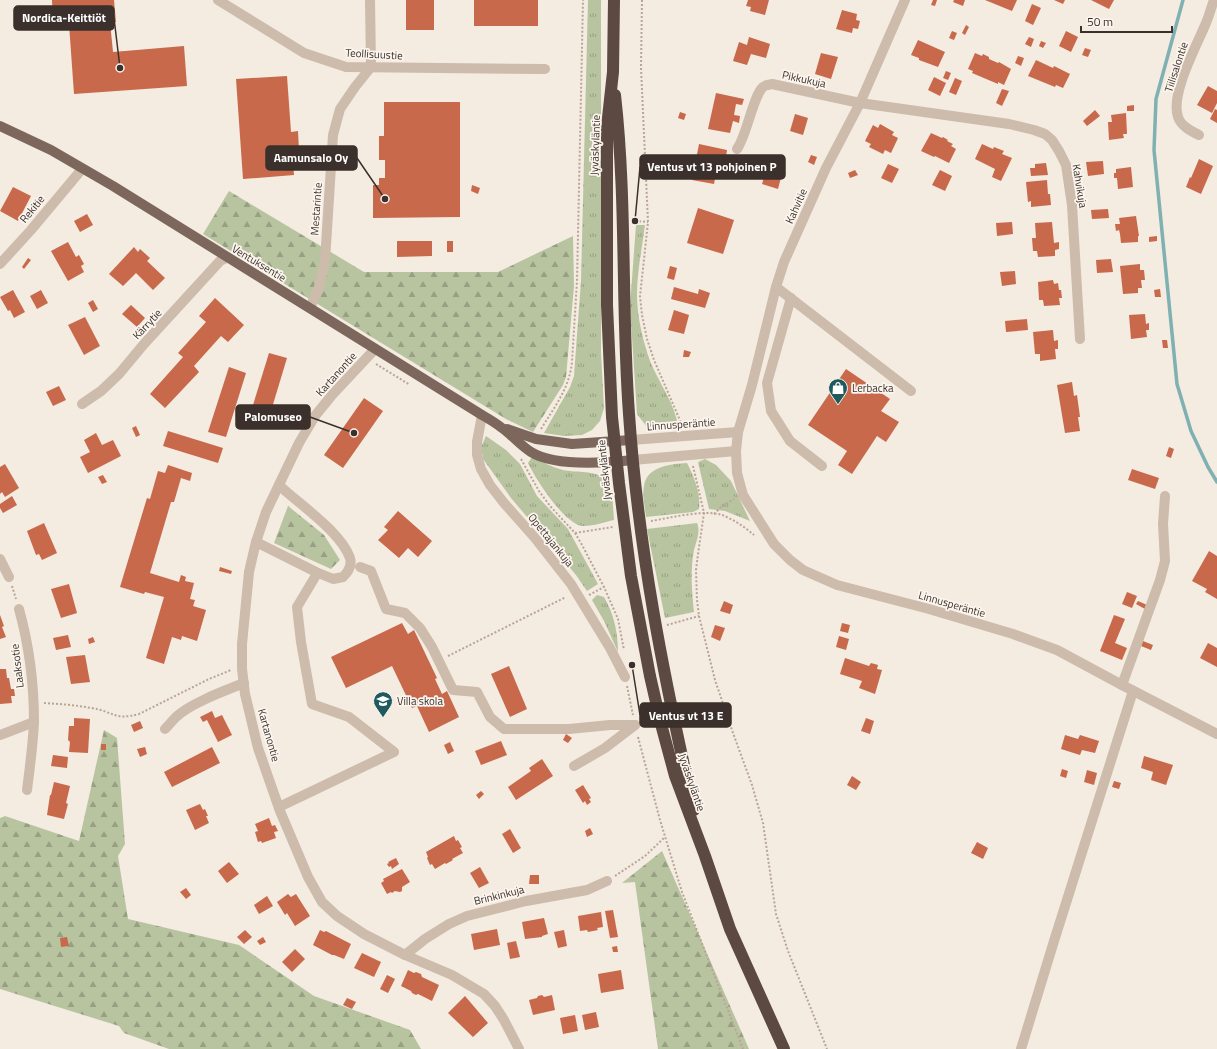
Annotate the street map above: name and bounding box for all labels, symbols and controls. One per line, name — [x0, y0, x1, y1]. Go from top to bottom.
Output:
callout: Nordica-Keittiöt — [14, 6, 114, 30]
text: Nordica-Keittiöt — [22, 8, 107, 27]
scale bar — [1081, 8, 1172, 34]
text: 50 m — [1087, 12, 1113, 31]
street label: Tiilisalontie — [1160, 39, 1192, 94]
street label: Teollisuustie — [345, 45, 404, 64]
street label: Pikkukuja — [781, 67, 828, 92]
street label: Jyväskyläntie — [586, 114, 604, 176]
callout: Aamunsalo Oy — [266, 146, 357, 170]
text: Aamunsalo Oy — [274, 148, 348, 167]
callout: Ventus vt 13 pohjoinen P — [640, 155, 785, 179]
text: Ventus vt 13 pohjoinen P — [647, 157, 777, 176]
street label: Kahvikuja — [1069, 163, 1091, 210]
street label: Mestarintie — [306, 181, 326, 236]
street label: Kahvitie — [781, 185, 811, 226]
street label: Rekitie — [16, 191, 48, 226]
street label: Ventuksentie — [229, 240, 290, 286]
street label: Kärrytie — [129, 305, 166, 343]
street label: Kartanontie — [312, 348, 360, 400]
shop icon: Lerbacka — [827, 377, 849, 405]
place label: Lerbacka — [852, 380, 894, 396]
callout: Palomuseo — [236, 405, 310, 429]
text: Palomuseo — [244, 407, 302, 426]
street label: Linnusperäntie — [646, 414, 716, 434]
street label: Jyväskyläntie — [593, 439, 615, 501]
street label: Opettajankuja — [524, 510, 578, 571]
street label: Linnusperäntie — [917, 587, 988, 621]
street label: Laaksotie — [6, 643, 28, 689]
school or university icon: Villa skola — [372, 690, 394, 718]
place label: Villa skola — [397, 693, 443, 709]
callout: Ventus vt 13 E — [640, 703, 731, 727]
text: Ventus vt 13 E — [649, 706, 724, 725]
street label: Kartanontie — [254, 707, 284, 764]
street label: Jyväskyläntie — [675, 751, 710, 814]
street label: Brinkinkuja — [472, 881, 526, 909]

